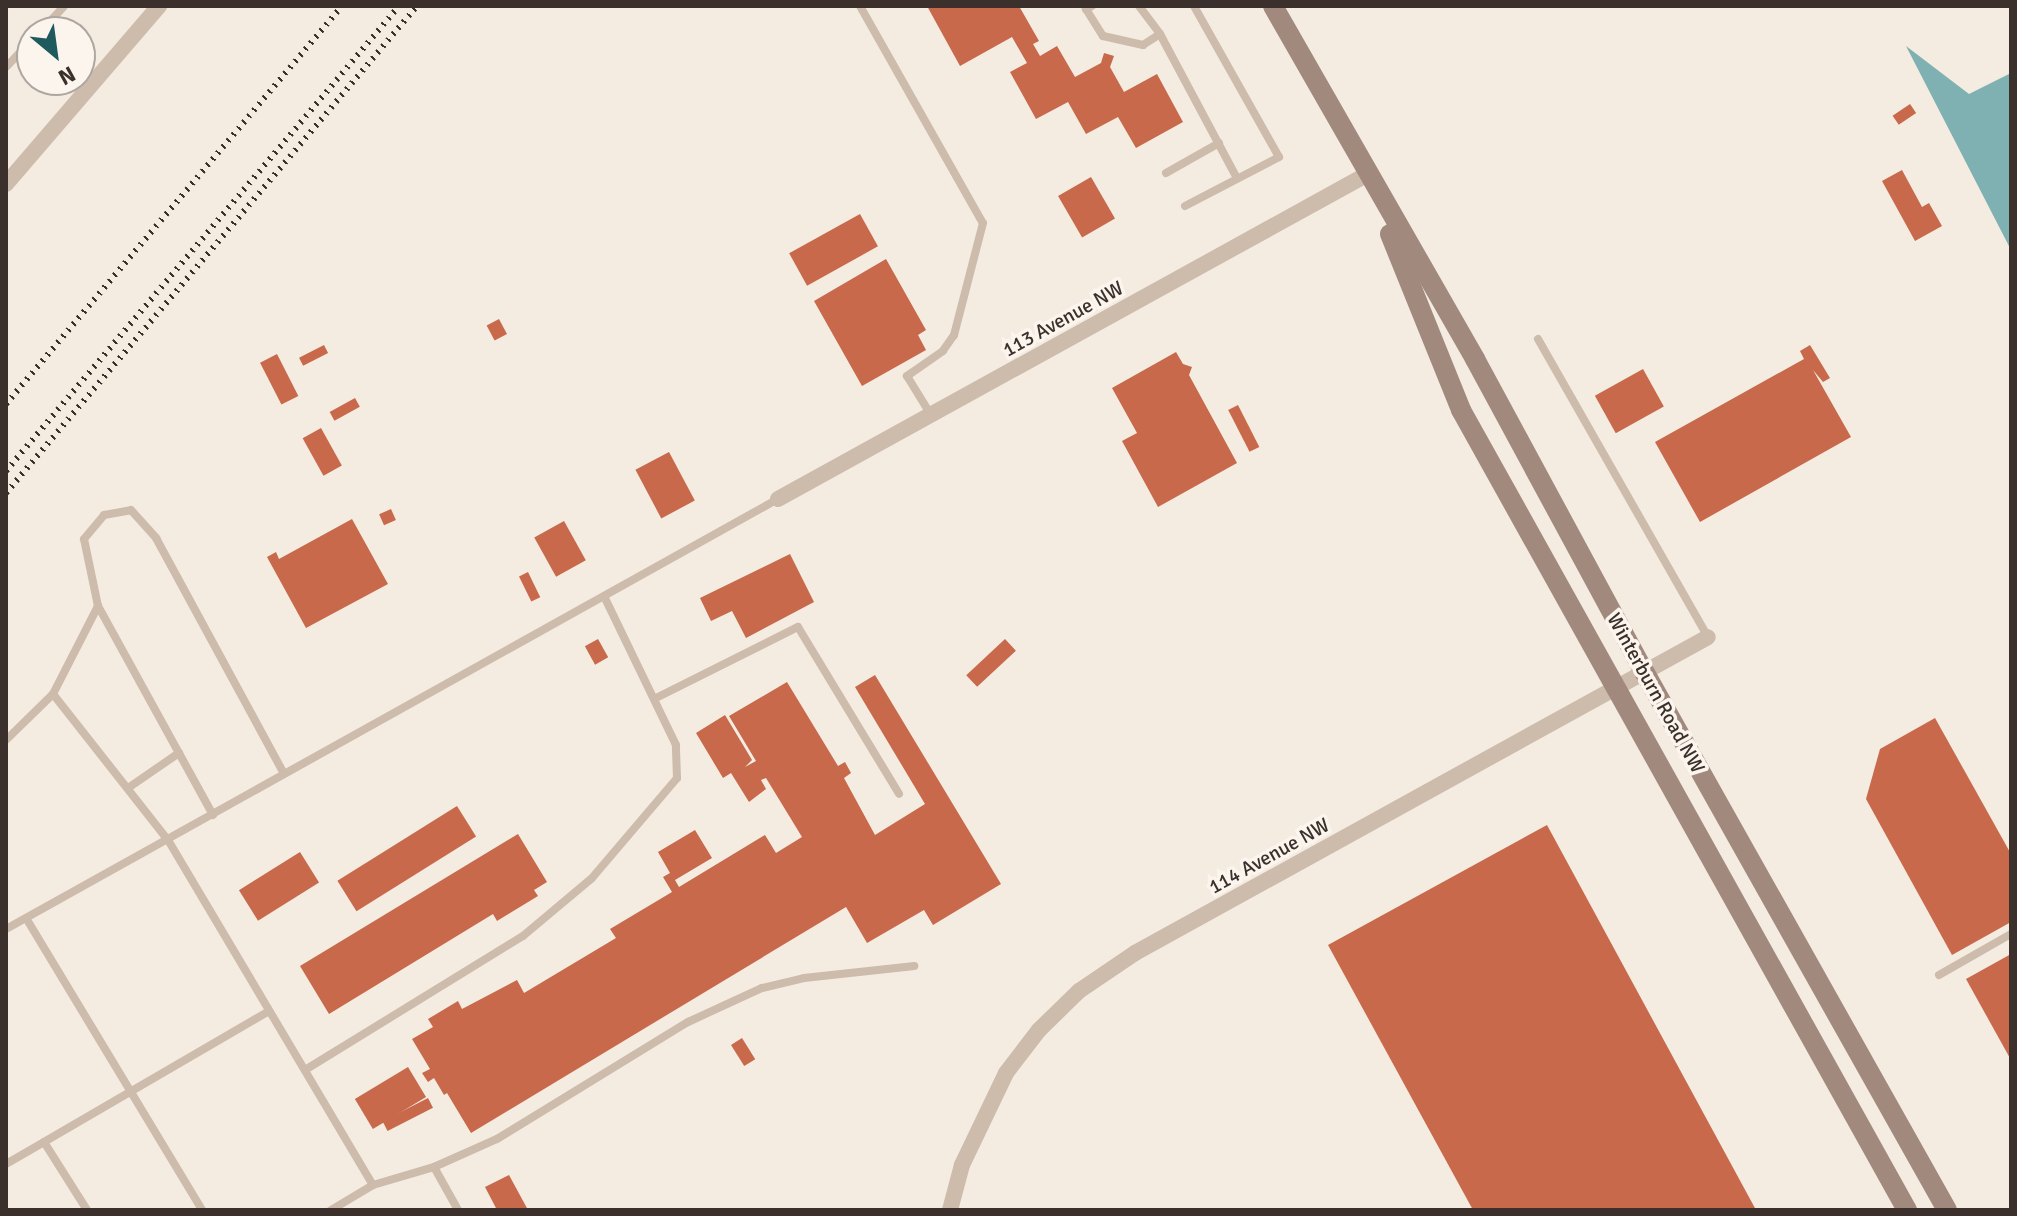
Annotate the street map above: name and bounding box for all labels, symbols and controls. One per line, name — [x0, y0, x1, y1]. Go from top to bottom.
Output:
north arrow — [16, 16, 96, 96]
text: N — [54, 60, 80, 91]
street label: 113 Avenue NW — [998, 276, 1128, 362]
street label: Winterburn Road NW — [1602, 609, 1710, 777]
street label: 114 Avenue NW — [1204, 813, 1334, 899]

